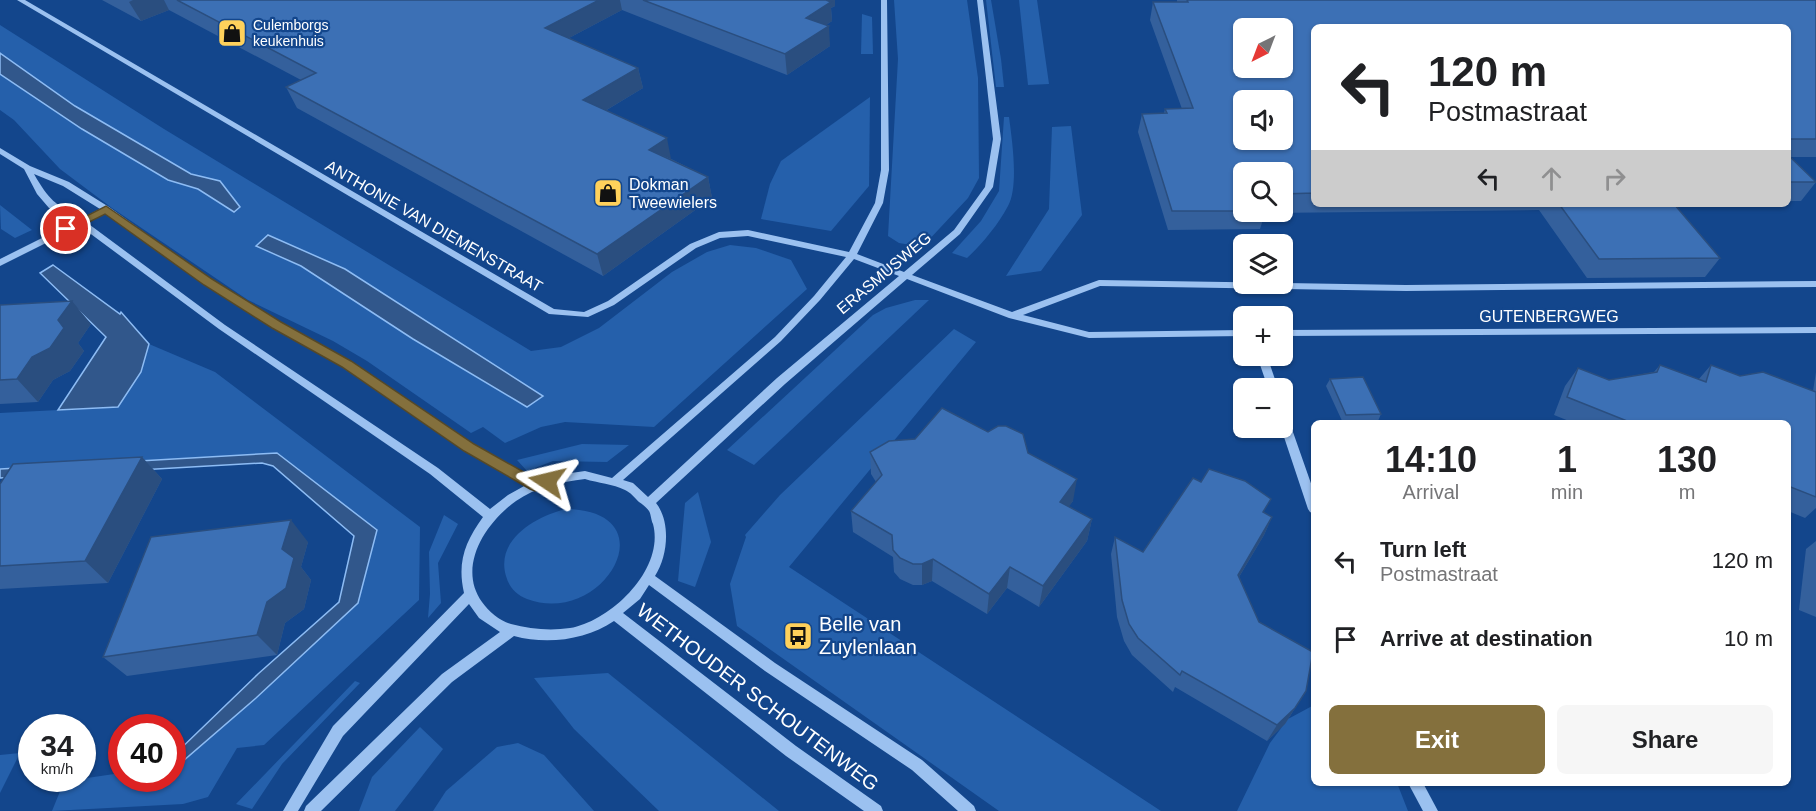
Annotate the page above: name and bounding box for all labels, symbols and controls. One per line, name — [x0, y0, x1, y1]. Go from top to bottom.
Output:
shop icon: Culemborgs keukenhuis — [216, 17, 248, 49]
place label: Culemborgs keukenhuis — [253, 17, 328, 49]
north arrow — [1233, 18, 1293, 78]
map controls — [1233, 18, 1293, 438]
icon: left — [1329, 48, 1407, 126]
text: 120 m — [1428, 48, 1547, 95]
button: sound — [1233, 90, 1293, 150]
text: Postmastraat — [1428, 97, 1587, 127]
street label: ANTHONIE VAN DIEMENSTRAAT — [323, 157, 546, 295]
button: search — [1233, 162, 1293, 222]
icon: left — [1472, 162, 1505, 195]
icon: ahead — [1535, 162, 1568, 195]
icon: right — [1598, 162, 1631, 195]
place label: Dokman Tweewielers — [629, 176, 717, 211]
shop icon: Dokman Tweewielers — [592, 177, 624, 209]
pin — [40, 203, 91, 254]
icon: arrive — [49, 212, 82, 245]
street label: ERASMUSWEG — [834, 229, 934, 317]
button: layers — [1233, 234, 1293, 294]
button: + — [1233, 306, 1293, 366]
street label: GUTENBERGWEG — [1479, 308, 1619, 325]
button: − — [1233, 378, 1293, 438]
text: 14:10 — [1385, 439, 1477, 480]
text: 1 — [1557, 439, 1577, 480]
text: 130 — [1657, 439, 1717, 480]
position arrow — [515, 449, 579, 513]
text: Arrival — [1403, 481, 1459, 503]
text: min — [1551, 481, 1583, 503]
text: m — [1679, 481, 1695, 503]
text: Turn left — [1380, 537, 1466, 562]
icon: left — [1329, 545, 1362, 578]
text: 120 m — [1712, 548, 1773, 573]
text: Postmastraat — [1380, 563, 1498, 585]
street label: WETHOUDER SCHOUTENWEG — [633, 599, 883, 795]
place label: Belle van Zuylenlaan — [819, 613, 917, 658]
bus stop icon: Belle van Zuylenlaan — [782, 620, 814, 652]
icon: arrive — [1329, 623, 1362, 656]
text: Arrive at destination — [1380, 626, 1593, 651]
text: 10 m — [1724, 626, 1773, 651]
button: Exit — [1329, 705, 1545, 774]
button: Share — [1557, 705, 1773, 774]
speed limit sign: 40 — [108, 714, 186, 792]
text: 34 — [40, 729, 74, 762]
text: km/h — [41, 760, 73, 777]

